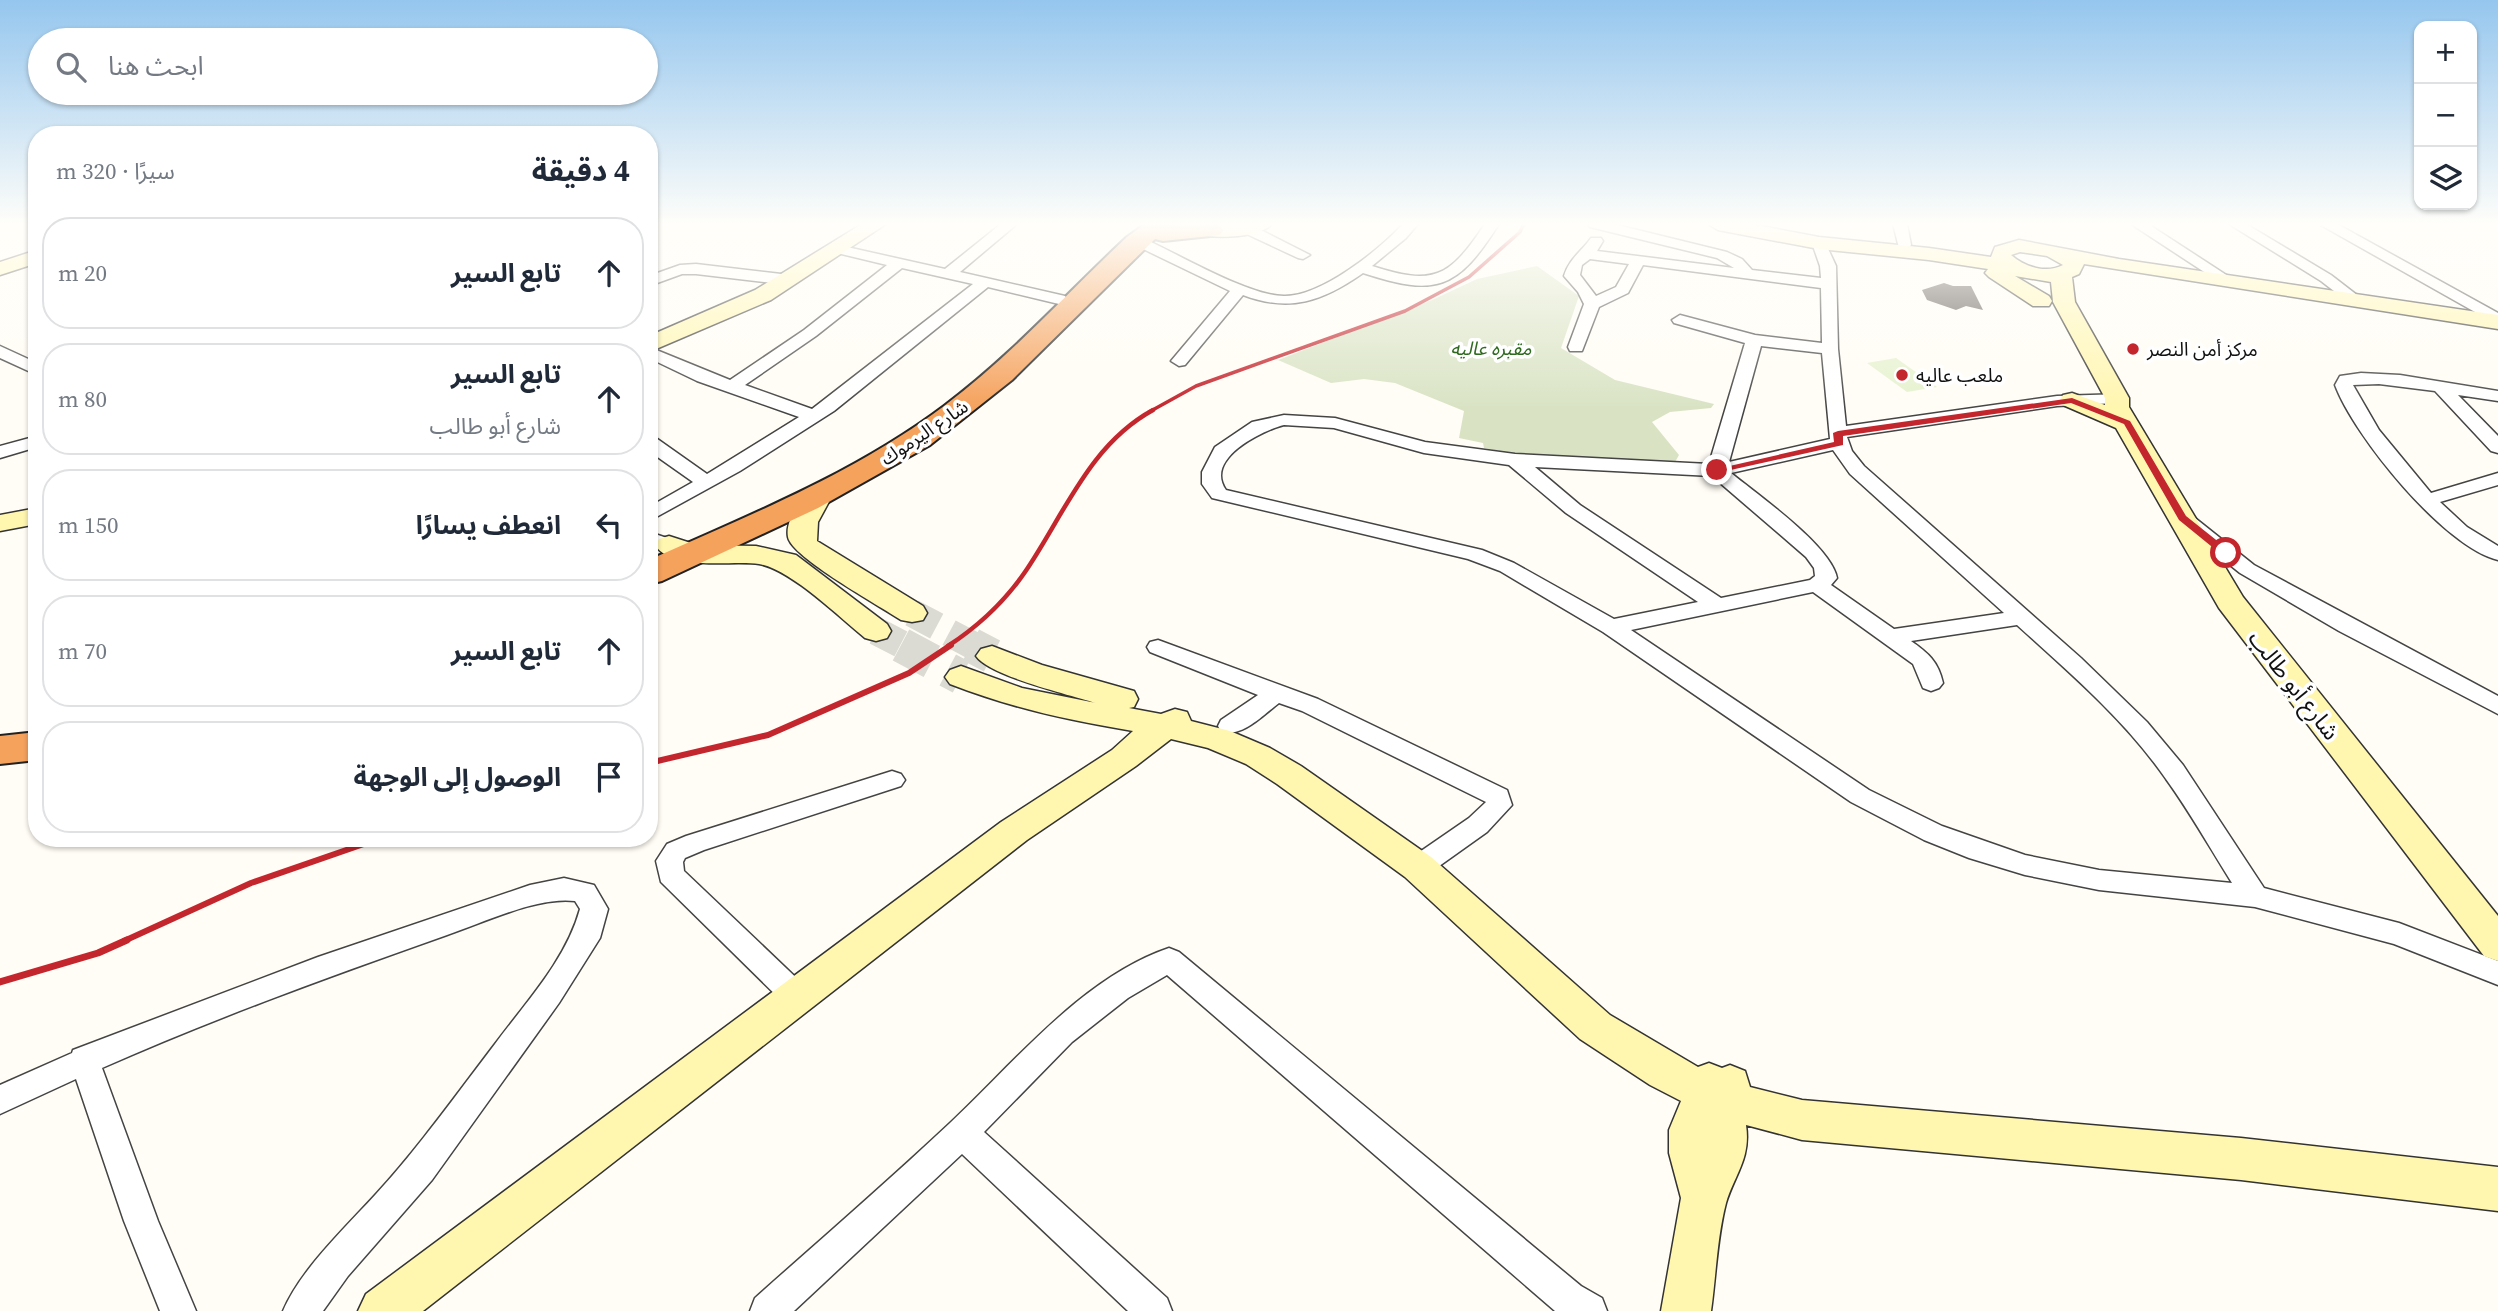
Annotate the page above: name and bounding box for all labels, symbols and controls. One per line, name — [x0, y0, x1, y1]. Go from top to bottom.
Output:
map controls — [2414, 21, 2477, 210]
button: + — [2414, 21, 2477, 84]
search box — [28, 28, 658, 105]
icon: search — [52, 48, 90, 86]
text: ابحث هنا — [108, 48, 204, 84]
button: − — [2414, 84, 2477, 147]
button: layers — [2414, 147, 2477, 210]
text: 4 دقيقة — [532, 150, 630, 191]
text: سيرًا · 320 m — [56, 155, 175, 187]
icon: ahead — [590, 254, 628, 292]
text: تابع السير — [451, 255, 561, 291]
text: 20 m — [58, 257, 107, 289]
park label: مقبره عاليه — [1450, 335, 1532, 361]
place label: مركز أمن النصر — [2146, 336, 2258, 362]
marker: مركز أمن النصر — [2125, 341, 2141, 357]
text: تابع السير — [451, 356, 561, 392]
place label: ملعب عاليه — [1916, 362, 2003, 388]
marker: ملعب عاليه — [1894, 367, 1910, 383]
icon: ahead — [590, 380, 628, 418]
text: 80 m — [58, 383, 107, 415]
street label: شارع اليرموك — [875, 393, 973, 472]
text: شارع أبو طالب — [430, 410, 561, 442]
route end — [1701, 454, 1732, 485]
icon: left — [590, 506, 628, 544]
text: انعطف يسارًا — [416, 507, 561, 543]
text: 150 m — [58, 509, 119, 541]
route start — [2210, 537, 2241, 568]
street label: شارع أبو طالب — [2240, 623, 2347, 747]
icon: ahead — [590, 632, 628, 670]
text: تابع السير — [451, 633, 561, 669]
text: 70 m — [58, 635, 107, 667]
icon: arrive — [590, 758, 628, 796]
text: الوصول إلى الوجهة — [354, 759, 561, 795]

